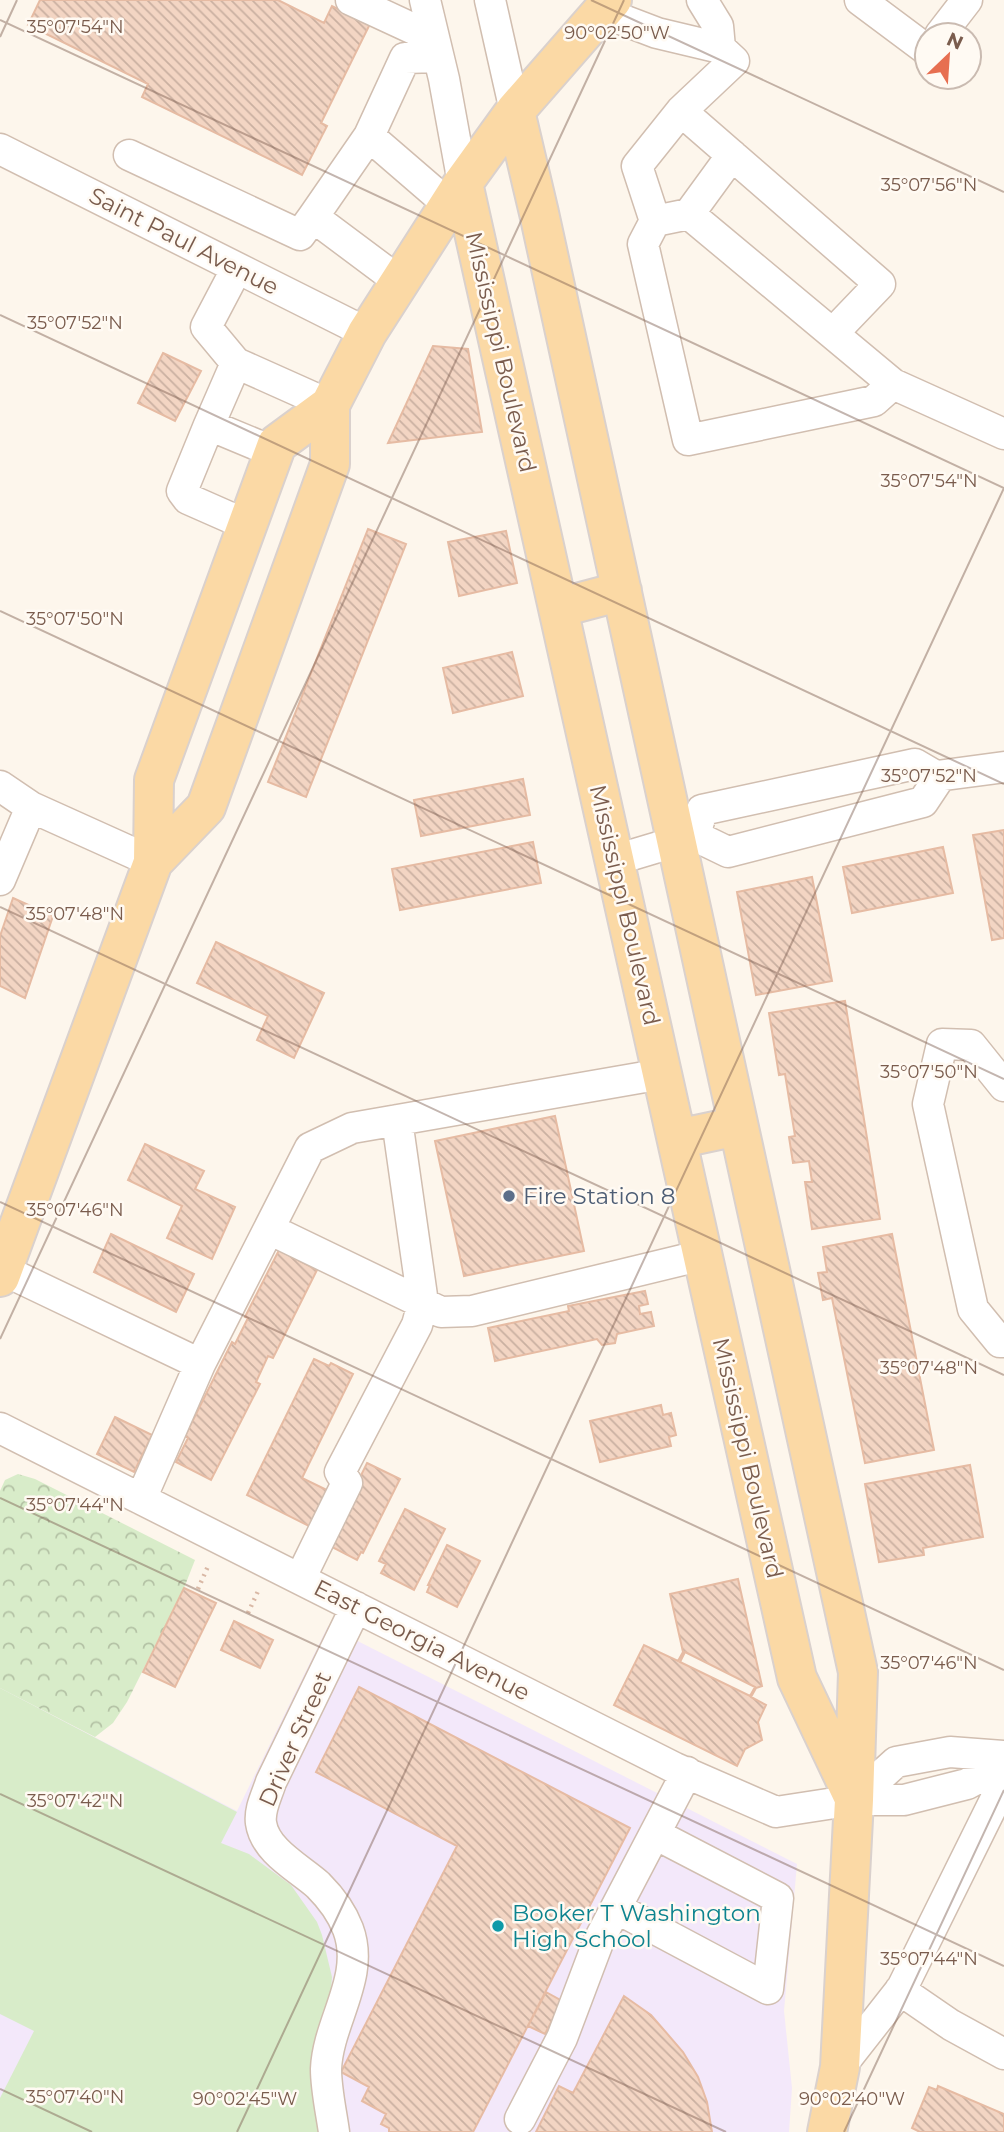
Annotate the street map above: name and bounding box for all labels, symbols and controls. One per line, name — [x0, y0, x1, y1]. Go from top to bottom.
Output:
text: 35°07'54"N — [26, 16, 124, 38]
north arrow — [913, 21, 983, 91]
text: 90°02'50"W — [564, 22, 670, 44]
text: N — [943, 27, 967, 55]
text: 35°07'56"N — [881, 174, 977, 196]
street label: Saint Paul Avenue — [85, 181, 283, 301]
street label: Mississippi Boulevard — [460, 229, 542, 475]
text: 35°07'52"N — [27, 312, 123, 334]
text: 35°07'54"N — [880, 470, 978, 492]
text: 35°07'50"N — [26, 608, 124, 630]
text: 35°07'52"N — [881, 765, 977, 787]
street label: Mississippi Boulevard — [584, 782, 666, 1028]
text: 35°07'48"N — [26, 903, 124, 925]
text: 35°07'50"N — [880, 1061, 978, 1083]
place label: Fire Station 8 — [523, 1182, 675, 1210]
marker: Fire Station 8 — [501, 1188, 517, 1204]
text: 35°07'46"N — [26, 1199, 124, 1221]
street label: Mississippi Boulevard — [707, 1335, 789, 1581]
text: 35°07'48"N — [880, 1357, 978, 1379]
text: 35°07'44"N — [26, 1494, 124, 1516]
street label: East Georgia Avenue — [309, 1573, 535, 1707]
text: 35°07'46"N — [880, 1652, 978, 1674]
street label: Driver Street — [253, 1667, 337, 1811]
text: 35°07'42"N — [27, 1790, 123, 1812]
place label: Booker T Washington High School — [512, 1899, 761, 1953]
marker: Booker T Washington High School — [490, 1918, 506, 1934]
text: 35°07'44"N — [880, 1948, 978, 1970]
text: 35°07'40"N — [26, 2086, 124, 2108]
text: 90°02'45"W — [193, 2088, 297, 2110]
text: 90°02'40"W — [799, 2088, 905, 2110]

